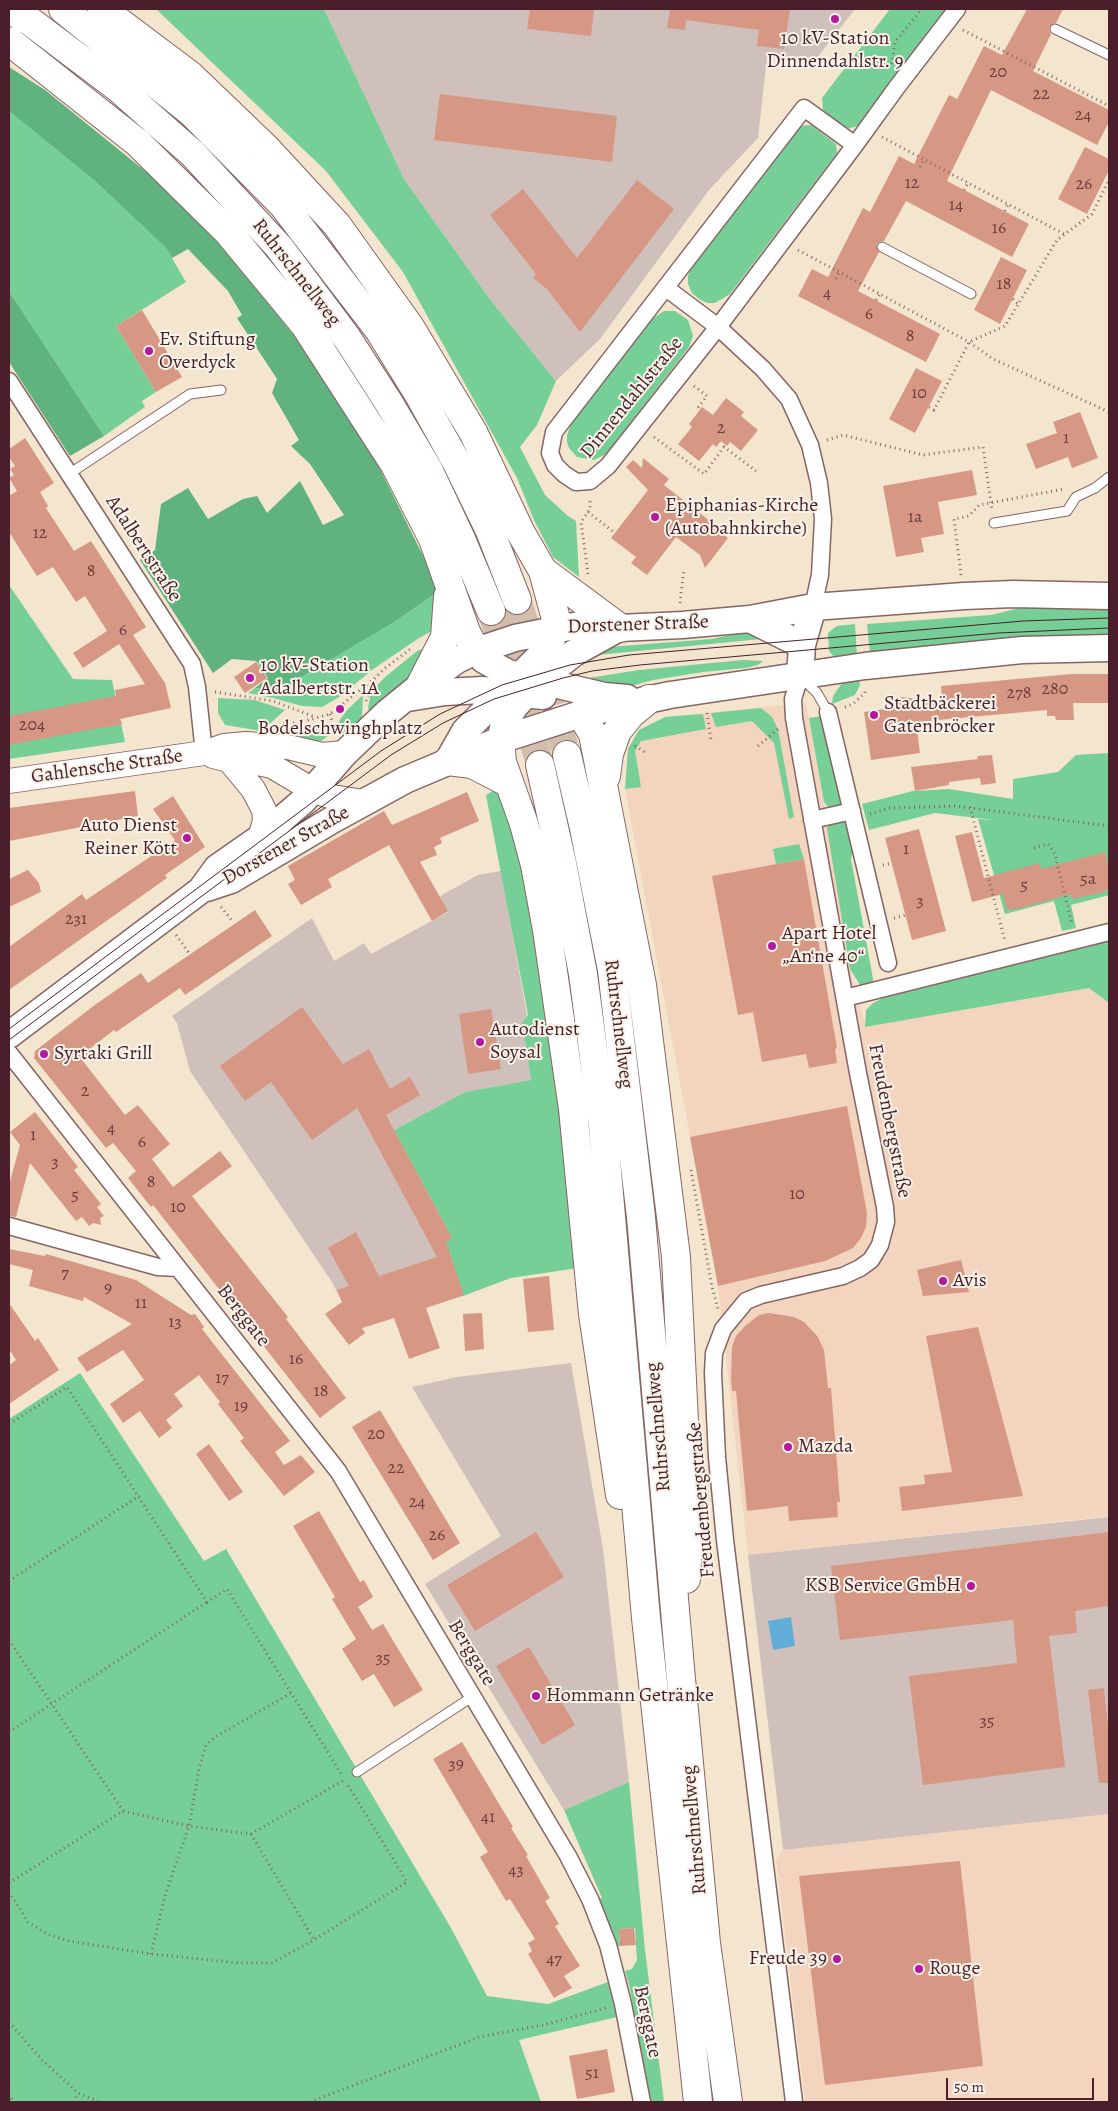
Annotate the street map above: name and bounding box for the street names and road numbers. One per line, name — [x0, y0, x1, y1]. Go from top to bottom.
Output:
street label: Ruhrschnellweg — [246, 214, 346, 332]
street label: Dinnendahlstraße — [576, 332, 688, 464]
street label: Adalbertstraße — [100, 491, 186, 607]
street label: Dorstener Straße — [567, 611, 709, 639]
street label: Gahlensche Straße — [30, 744, 184, 790]
street label: Dorstener Straße — [218, 801, 354, 891]
street label: Ruhrschnellweg — [598, 958, 638, 1090]
street label: Freudenbergstraße — [862, 1042, 916, 1200]
street label: Berggate — [211, 1280, 275, 1352]
street label: Ruhrschnellweg — [641, 1361, 677, 1493]
street label: Freudenbergstraße — [683, 1421, 721, 1579]
street label: Berggate — [442, 1616, 500, 1690]
street label: Ruhrschnellweg — [677, 1764, 713, 1896]
street label: Berggate — [628, 1984, 666, 2060]

